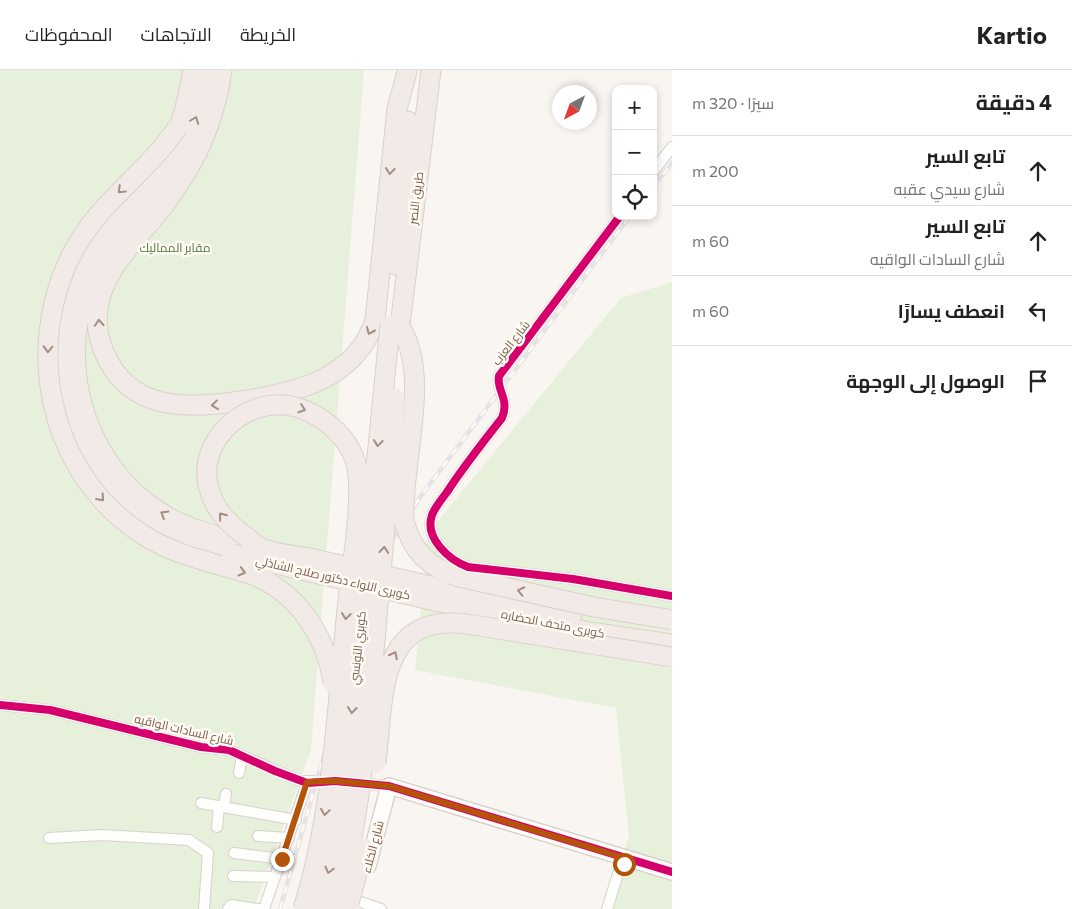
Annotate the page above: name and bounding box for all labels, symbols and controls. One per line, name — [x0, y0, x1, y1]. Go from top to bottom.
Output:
text: Kartio — [977, 20, 1047, 49]
text: المحفوظات — [25, 23, 113, 45]
text: الاتجاهات — [141, 23, 212, 45]
text: الخريطة — [240, 23, 296, 45]
north arrow — [552, 85, 597, 130]
map controls — [612, 85, 657, 220]
button: + — [612, 85, 657, 130]
text: 4 دقيقة — [976, 89, 1052, 114]
text: سيرًا · 320 m — [692, 93, 774, 112]
one-way arrow — [189, 117, 199, 125]
button: − — [612, 130, 657, 175]
text: تابع السير — [926, 144, 1005, 167]
icon: ahead — [1024, 157, 1052, 185]
text: 200 m — [692, 161, 739, 180]
one-way arrow — [385, 167, 396, 175]
street label: طريق النصر — [405, 171, 426, 226]
button: locate — [612, 175, 657, 220]
text: شارع سيدي عقبه — [893, 179, 1005, 198]
one-way arrow — [118, 184, 127, 193]
text: تابع السير — [926, 214, 1005, 237]
icon: ahead — [1024, 227, 1052, 255]
text: 60 m — [692, 231, 729, 250]
park label: مقابر المماليك — [140, 240, 210, 255]
text: شارع السادات الواقيه — [870, 249, 1005, 268]
icon: left — [1024, 297, 1052, 325]
text: انعطف يسارًا — [898, 299, 1005, 322]
text: 60 m — [692, 301, 729, 320]
street label: شارع العزب — [488, 317, 534, 369]
one-way arrow — [93, 319, 104, 327]
one-way arrow — [366, 326, 376, 335]
one-way arrow — [43, 346, 53, 353]
icon: arrive — [1024, 367, 1052, 395]
text: الوصول إلى الوجهة — [846, 369, 1005, 392]
one-way arrow — [211, 399, 219, 410]
one-way arrow — [297, 403, 306, 413]
one-way arrow — [373, 440, 384, 448]
one-way arrow — [95, 493, 104, 502]
one-way arrow — [160, 510, 169, 520]
one-way arrow — [218, 512, 227, 521]
one-way arrow — [378, 545, 389, 553]
street label: كوبرى اللواء دكتور صلاح الشاذلي — [254, 552, 412, 606]
one-way arrow — [237, 567, 246, 577]
one-way arrow — [517, 586, 526, 597]
street label: كوبرى متحف الحضاره — [500, 606, 606, 641]
street label: كوبري التونسي — [346, 610, 372, 686]
one-way arrow — [341, 612, 352, 620]
one-way arrow — [388, 652, 398, 661]
one-way arrow — [347, 706, 358, 714]
street label: شارع السادات الواقيه — [133, 711, 235, 749]
one-way arrow — [320, 808, 331, 816]
street label: شارع الخلاء — [358, 819, 388, 875]
route end — [271, 848, 294, 871]
route start — [613, 853, 636, 876]
one-way arrow — [325, 866, 335, 874]

